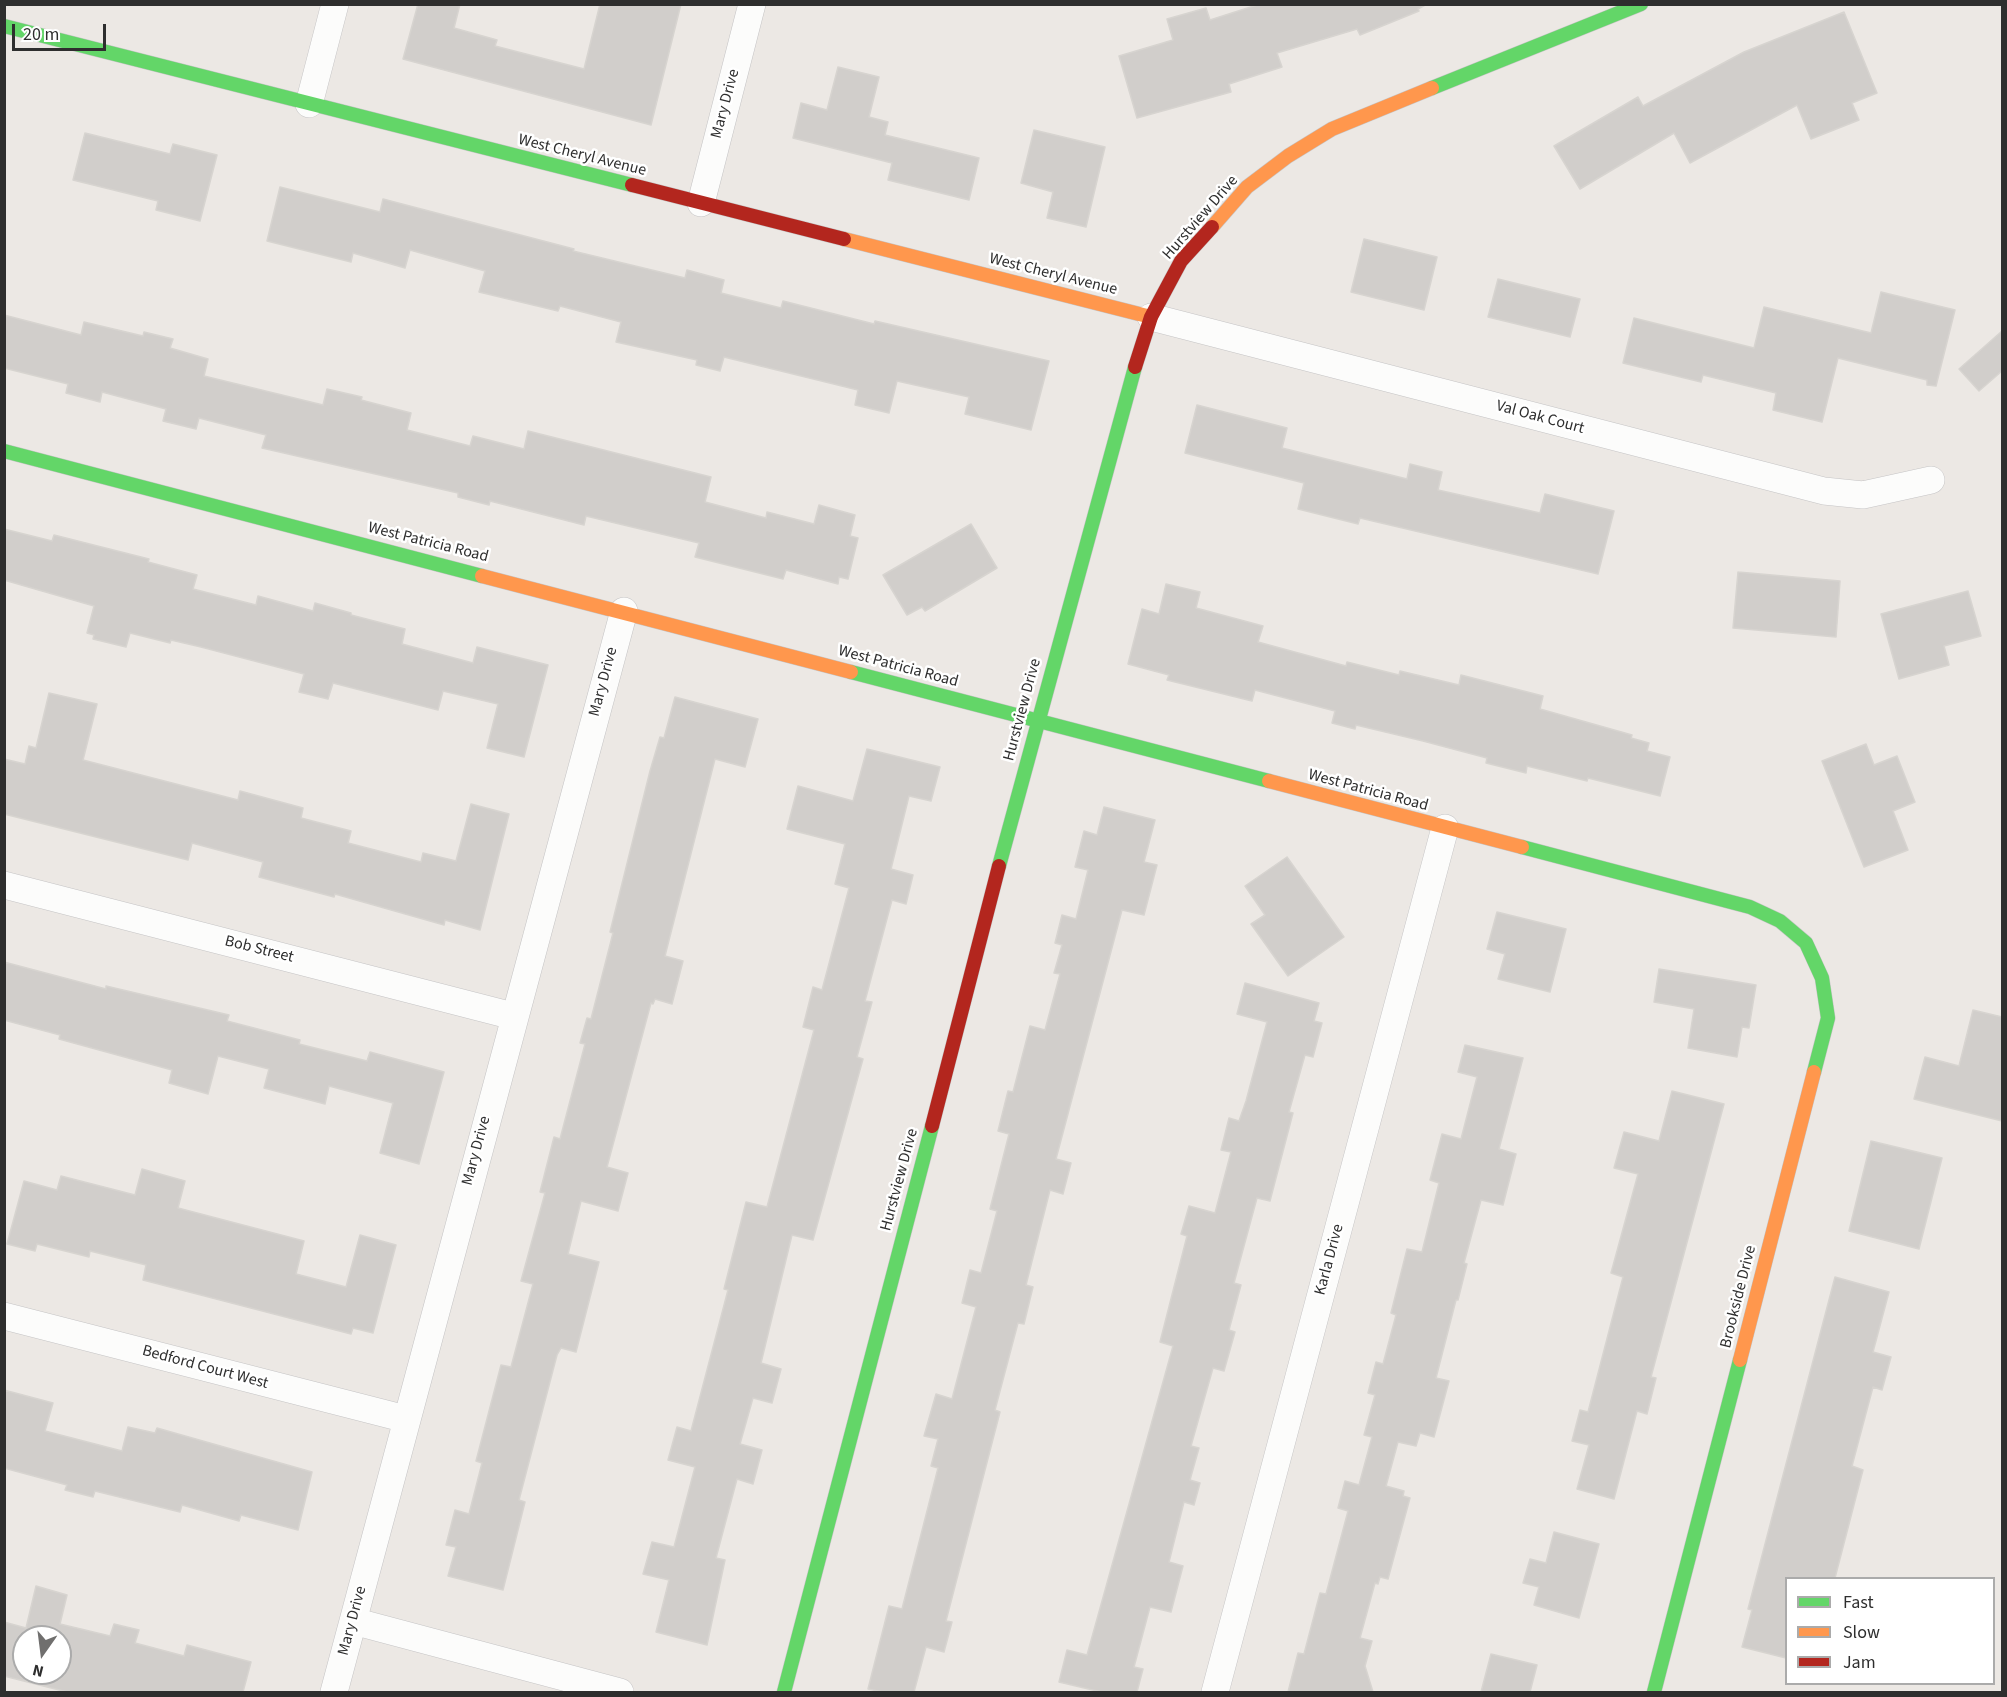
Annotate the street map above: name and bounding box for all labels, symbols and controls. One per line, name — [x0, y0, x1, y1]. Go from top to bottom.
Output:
scale bar — [15, 12, 110, 50]
text: 20 m — [23, 22, 59, 47]
street label: Mary Drive — [708, 67, 744, 141]
street label: West Cheryl Avenue — [516, 131, 648, 181]
street label: Hurstview Drive — [1159, 172, 1243, 264]
street label: West Cheryl Avenue — [987, 250, 1119, 300]
street label: Val Oak Court — [1494, 397, 1586, 439]
street label: West Patricia Road — [366, 519, 490, 567]
street label: West Patricia Road — [836, 642, 960, 692]
street label: Mary Drive — [586, 645, 622, 719]
street label: Hurstview Drive — [1000, 657, 1046, 763]
street label: West Patricia Road — [1306, 766, 1430, 816]
street label: Bob Street — [223, 932, 295, 968]
street label: Mary Drive — [459, 1114, 495, 1188]
street label: Hurstview Drive — [877, 1127, 923, 1233]
street label: Karla Drive — [1311, 1222, 1349, 1298]
street label: Brookside Drive — [1717, 1244, 1761, 1350]
street label: Bedford Court West — [140, 1342, 270, 1394]
legend — [1785, 1577, 1995, 1685]
street label: Mary Drive — [335, 1584, 371, 1658]
text: Fast — [1843, 1590, 1874, 1615]
text: Slow — [1843, 1620, 1880, 1645]
north arrow — [12, 1625, 72, 1685]
text: Jam — [1843, 1650, 1876, 1675]
text: N — [30, 1659, 46, 1682]

